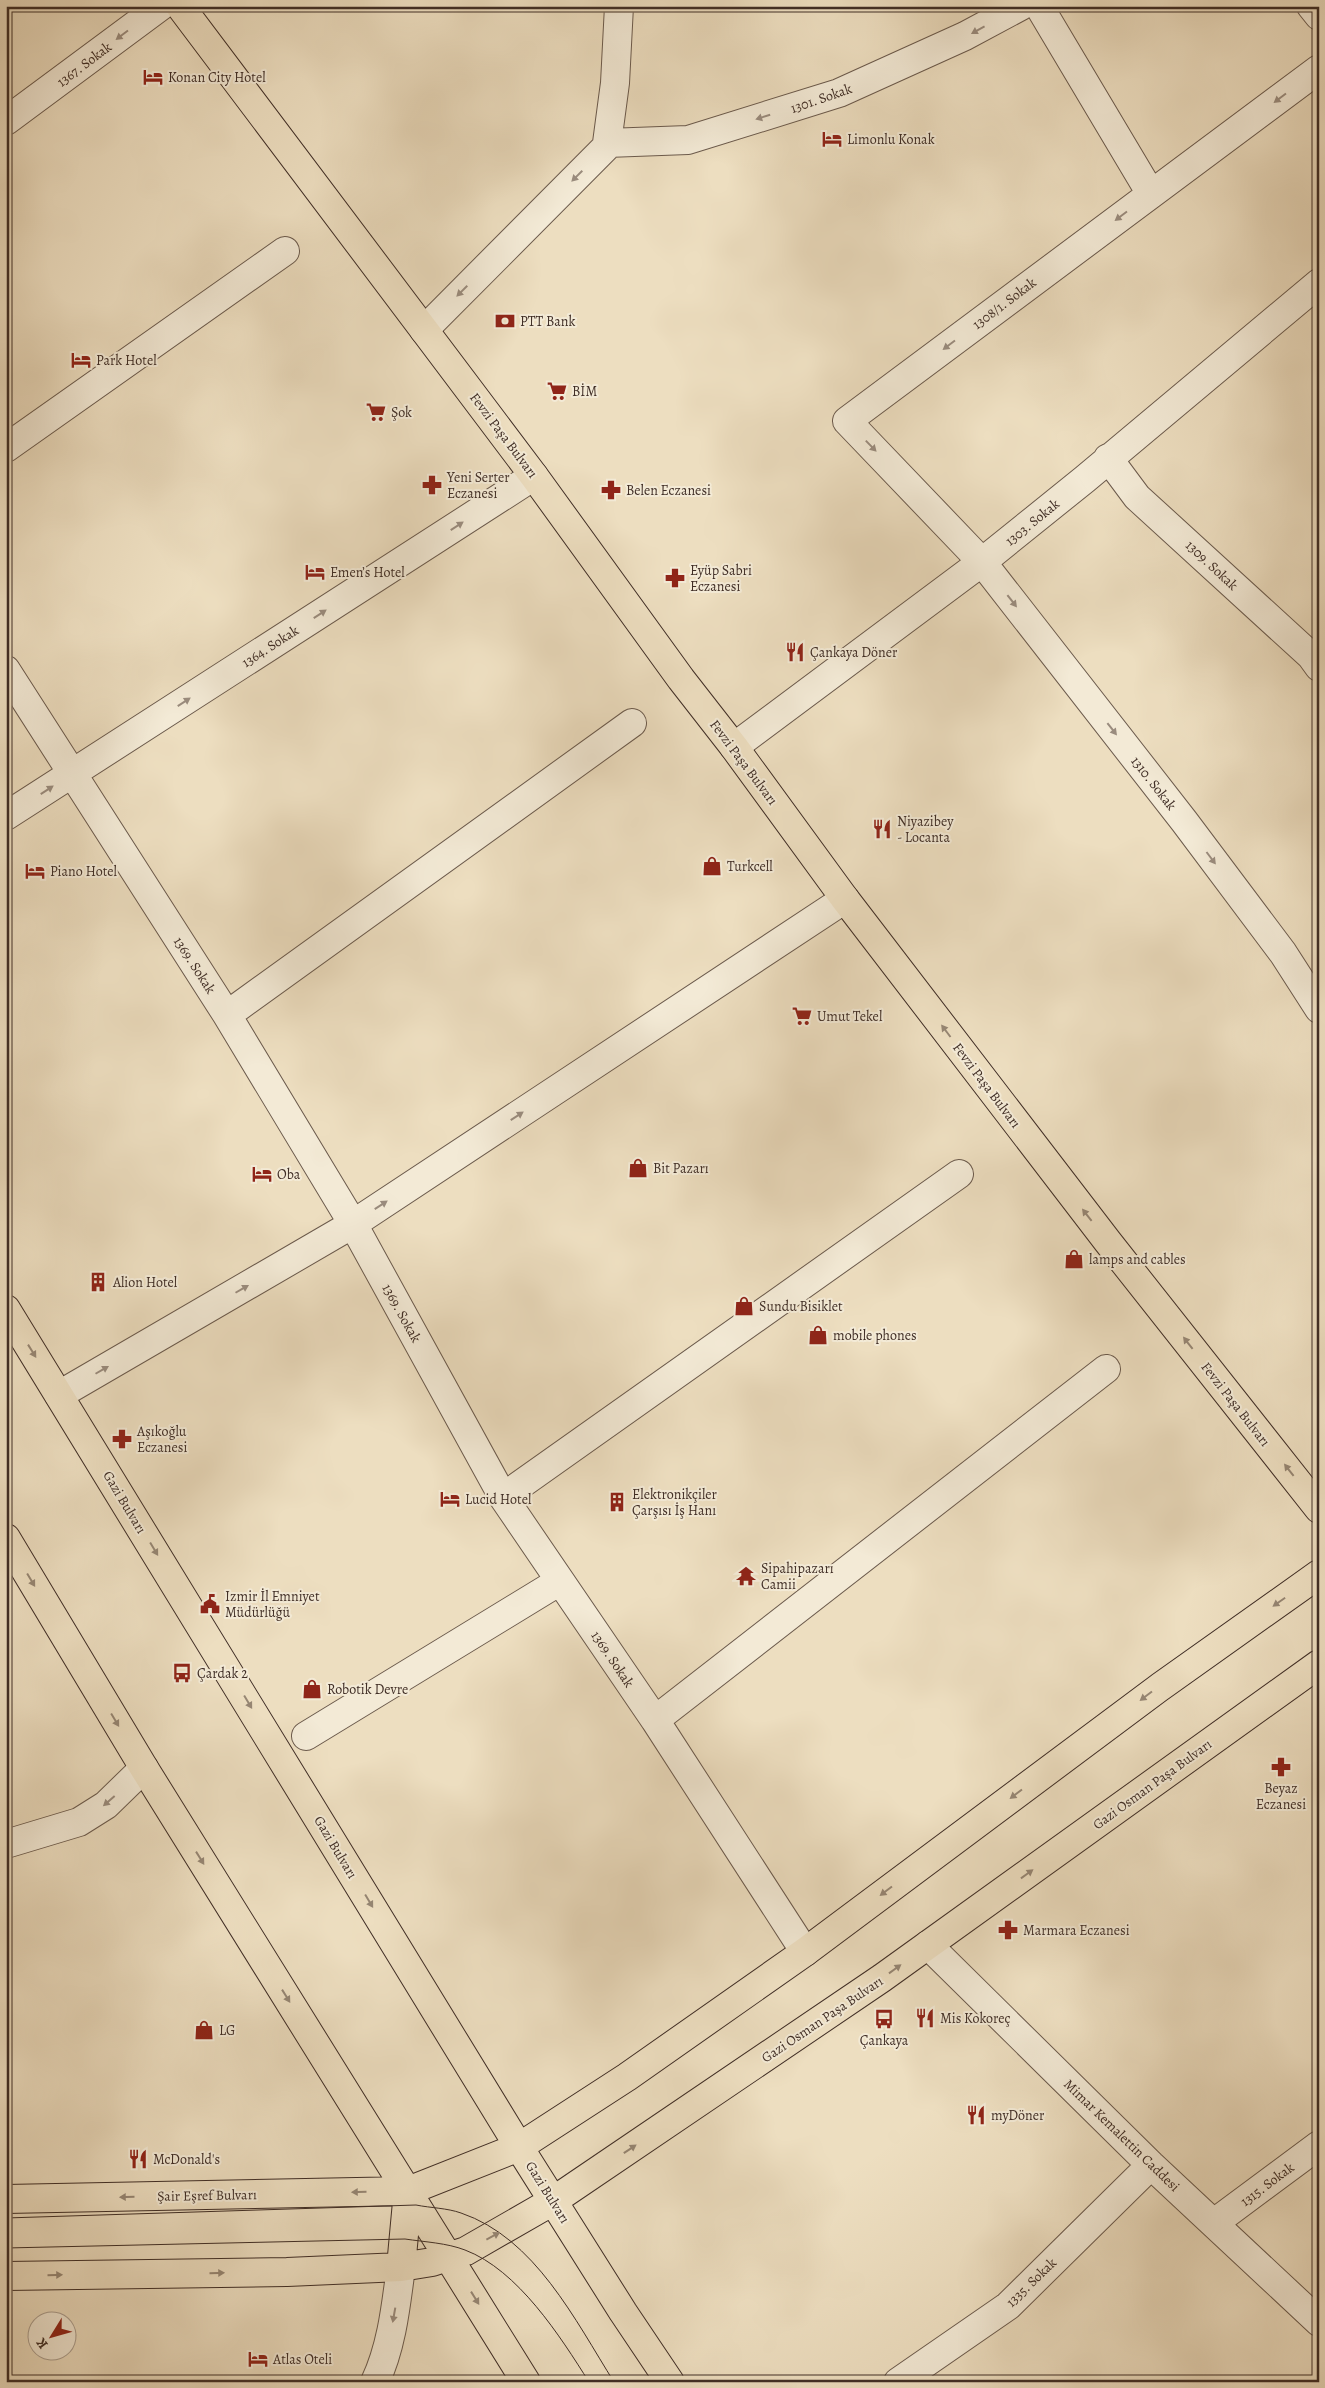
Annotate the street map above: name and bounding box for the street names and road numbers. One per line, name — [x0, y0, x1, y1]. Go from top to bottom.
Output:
street label: 1367. Sokak — [53, 38, 116, 91]
street label: 1301. Sokak — [788, 79, 854, 118]
street label: 1308/1. Sokak — [969, 273, 1040, 334]
street label: Fevzi Paşa Bulvarı — [465, 389, 542, 482]
street label: 1303. Sokak — [1001, 495, 1064, 550]
street label: 1309. Sokak — [1181, 536, 1242, 595]
street label: 1364. Sokak — [238, 621, 303, 672]
street label: Fevzi Paşa Bulvarı — [705, 716, 782, 809]
street label: 1310. Sokak — [1126, 752, 1181, 814]
street label: 1369. Sokak — [169, 933, 220, 998]
street label: Fevzi Paşa Bulvarı — [948, 1039, 1025, 1132]
street label: 1369. Sokak — [378, 1280, 426, 1346]
street label: Fevzi Paşa Bulvarı — [1197, 1358, 1275, 1450]
street label: Gazi Bulvarı — [98, 1467, 151, 1537]
street label: 1369. Sokak — [587, 1627, 639, 1691]
street label: Gazi Osman Paşa Bulvarı — [1089, 1735, 1216, 1834]
street label: Gazi Bulvarı — [309, 1812, 362, 1882]
street label: Gazi Osman Paşa Bulvarı — [758, 1972, 887, 2067]
street label: Mimar Kemalettin Caddesi — [1060, 2075, 1184, 2196]
street label: Gazi Bulvarı — [521, 2158, 574, 2227]
street label: 1315. Sokak — [1237, 2158, 1298, 2211]
street label: Şair Eşref Bulvarı — [157, 2185, 257, 2206]
street label: 1335. Sokak — [1002, 2253, 1061, 2311]

